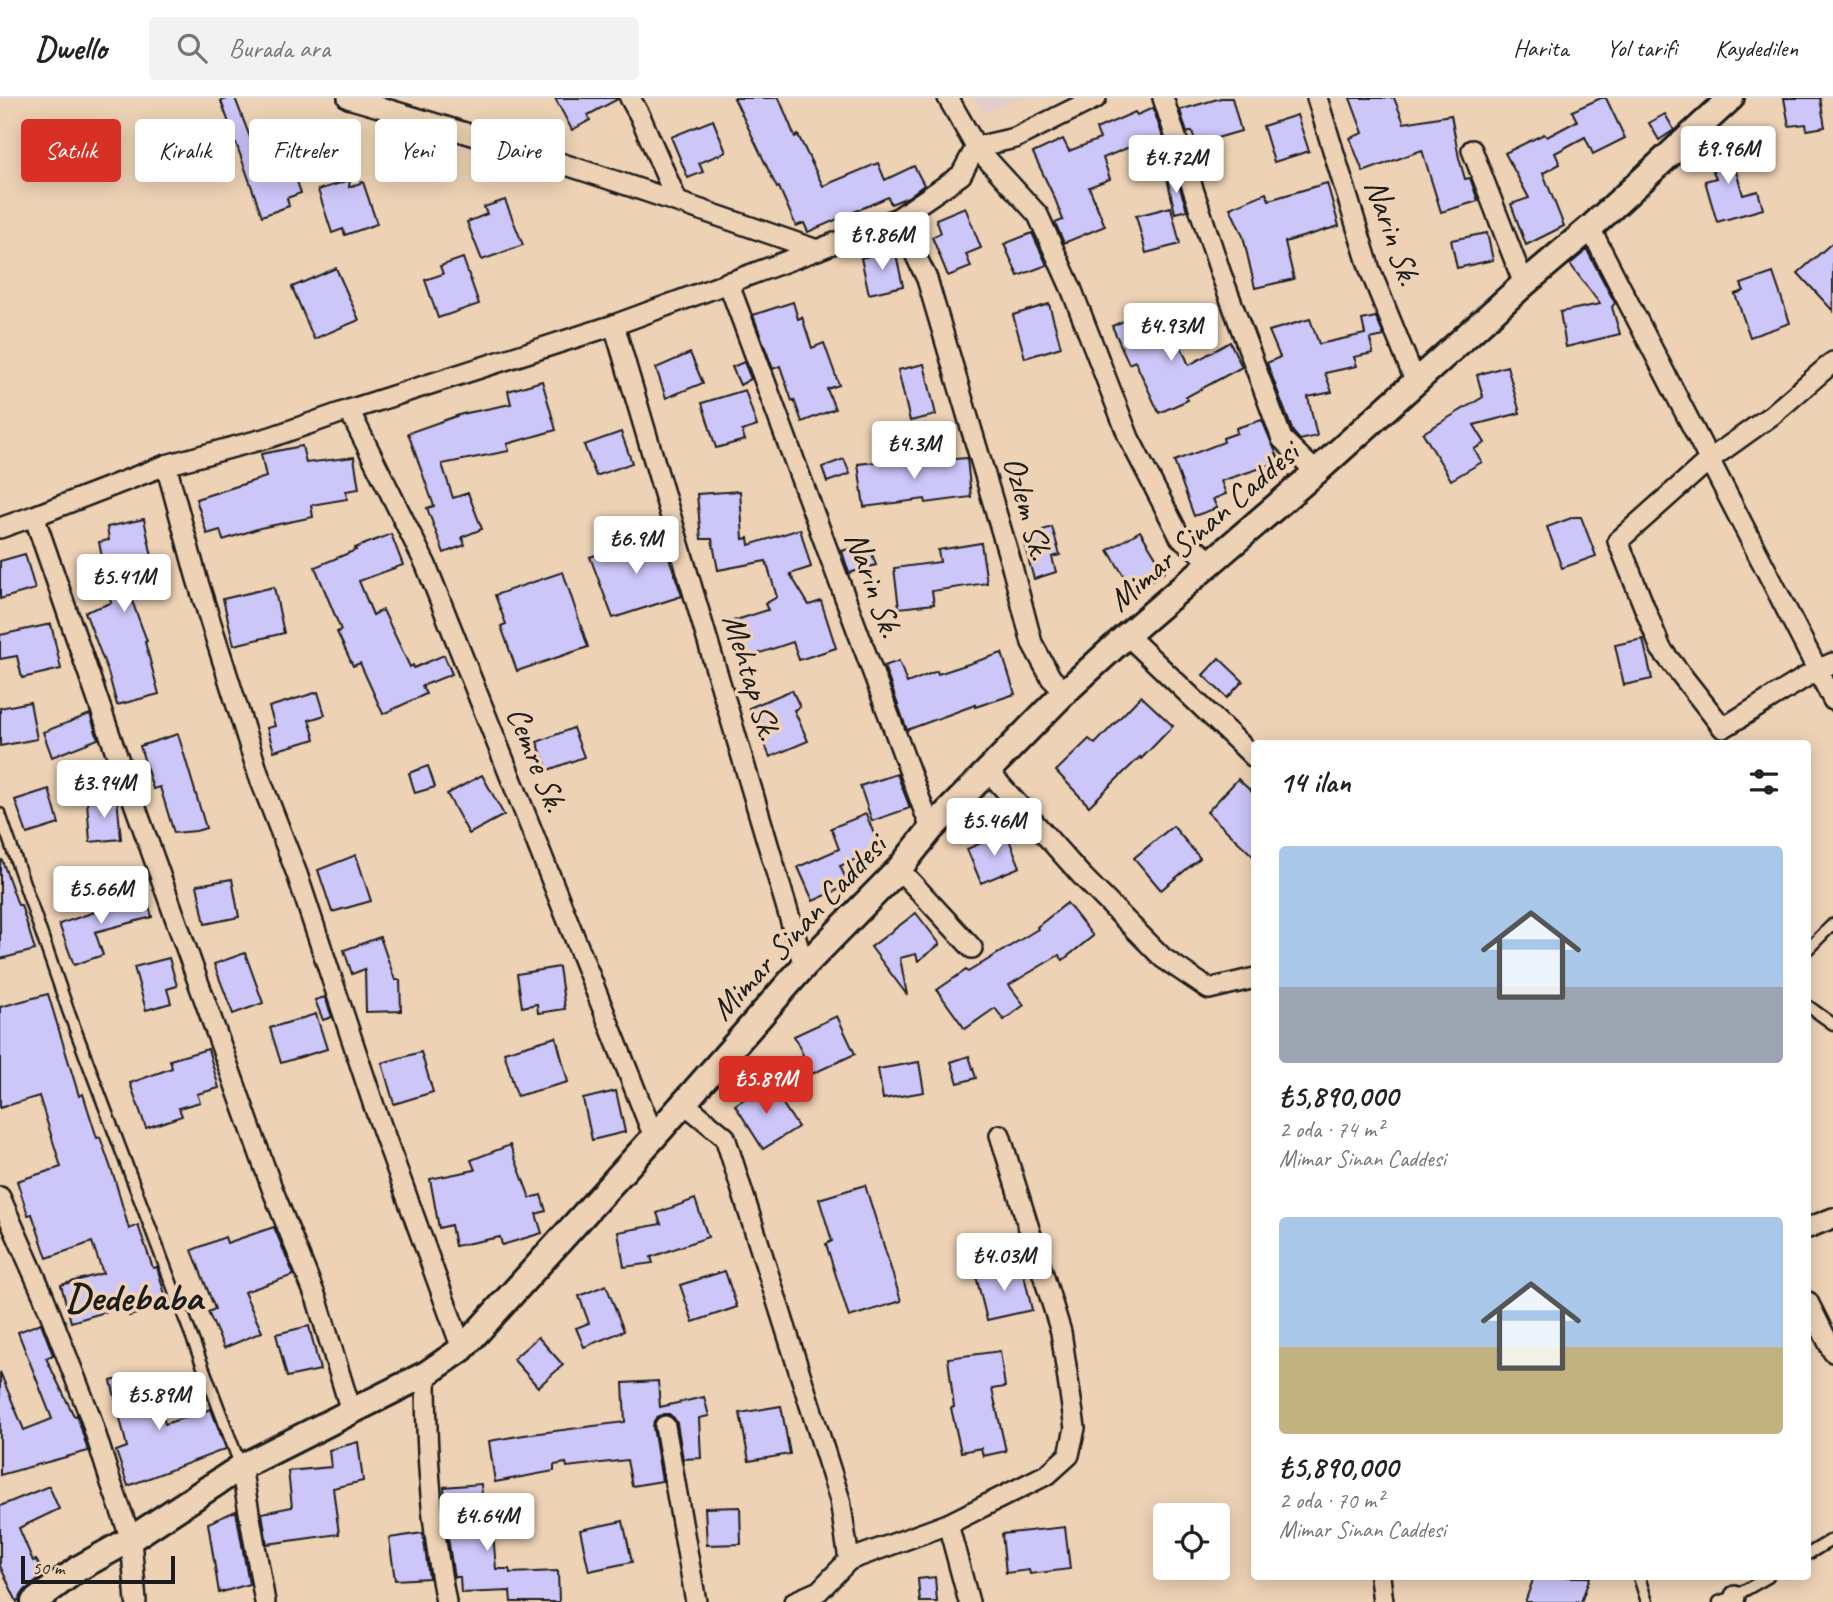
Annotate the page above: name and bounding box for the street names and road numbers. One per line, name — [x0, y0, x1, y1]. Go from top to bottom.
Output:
street label: Narin Sk. — [1355, 173, 1431, 291]
street label: Mimar Sinan Caddesi — [1099, 429, 1310, 620]
street label: Ozlem Sk. — [993, 452, 1063, 565]
street label: Narin Sk. — [836, 525, 913, 643]
street label: Mehtap Sk. — [713, 609, 791, 745]
street label: Cemre Sk. — [497, 700, 577, 818]
street label: Mimar Sinan Caddesi — [701, 822, 898, 1029]

